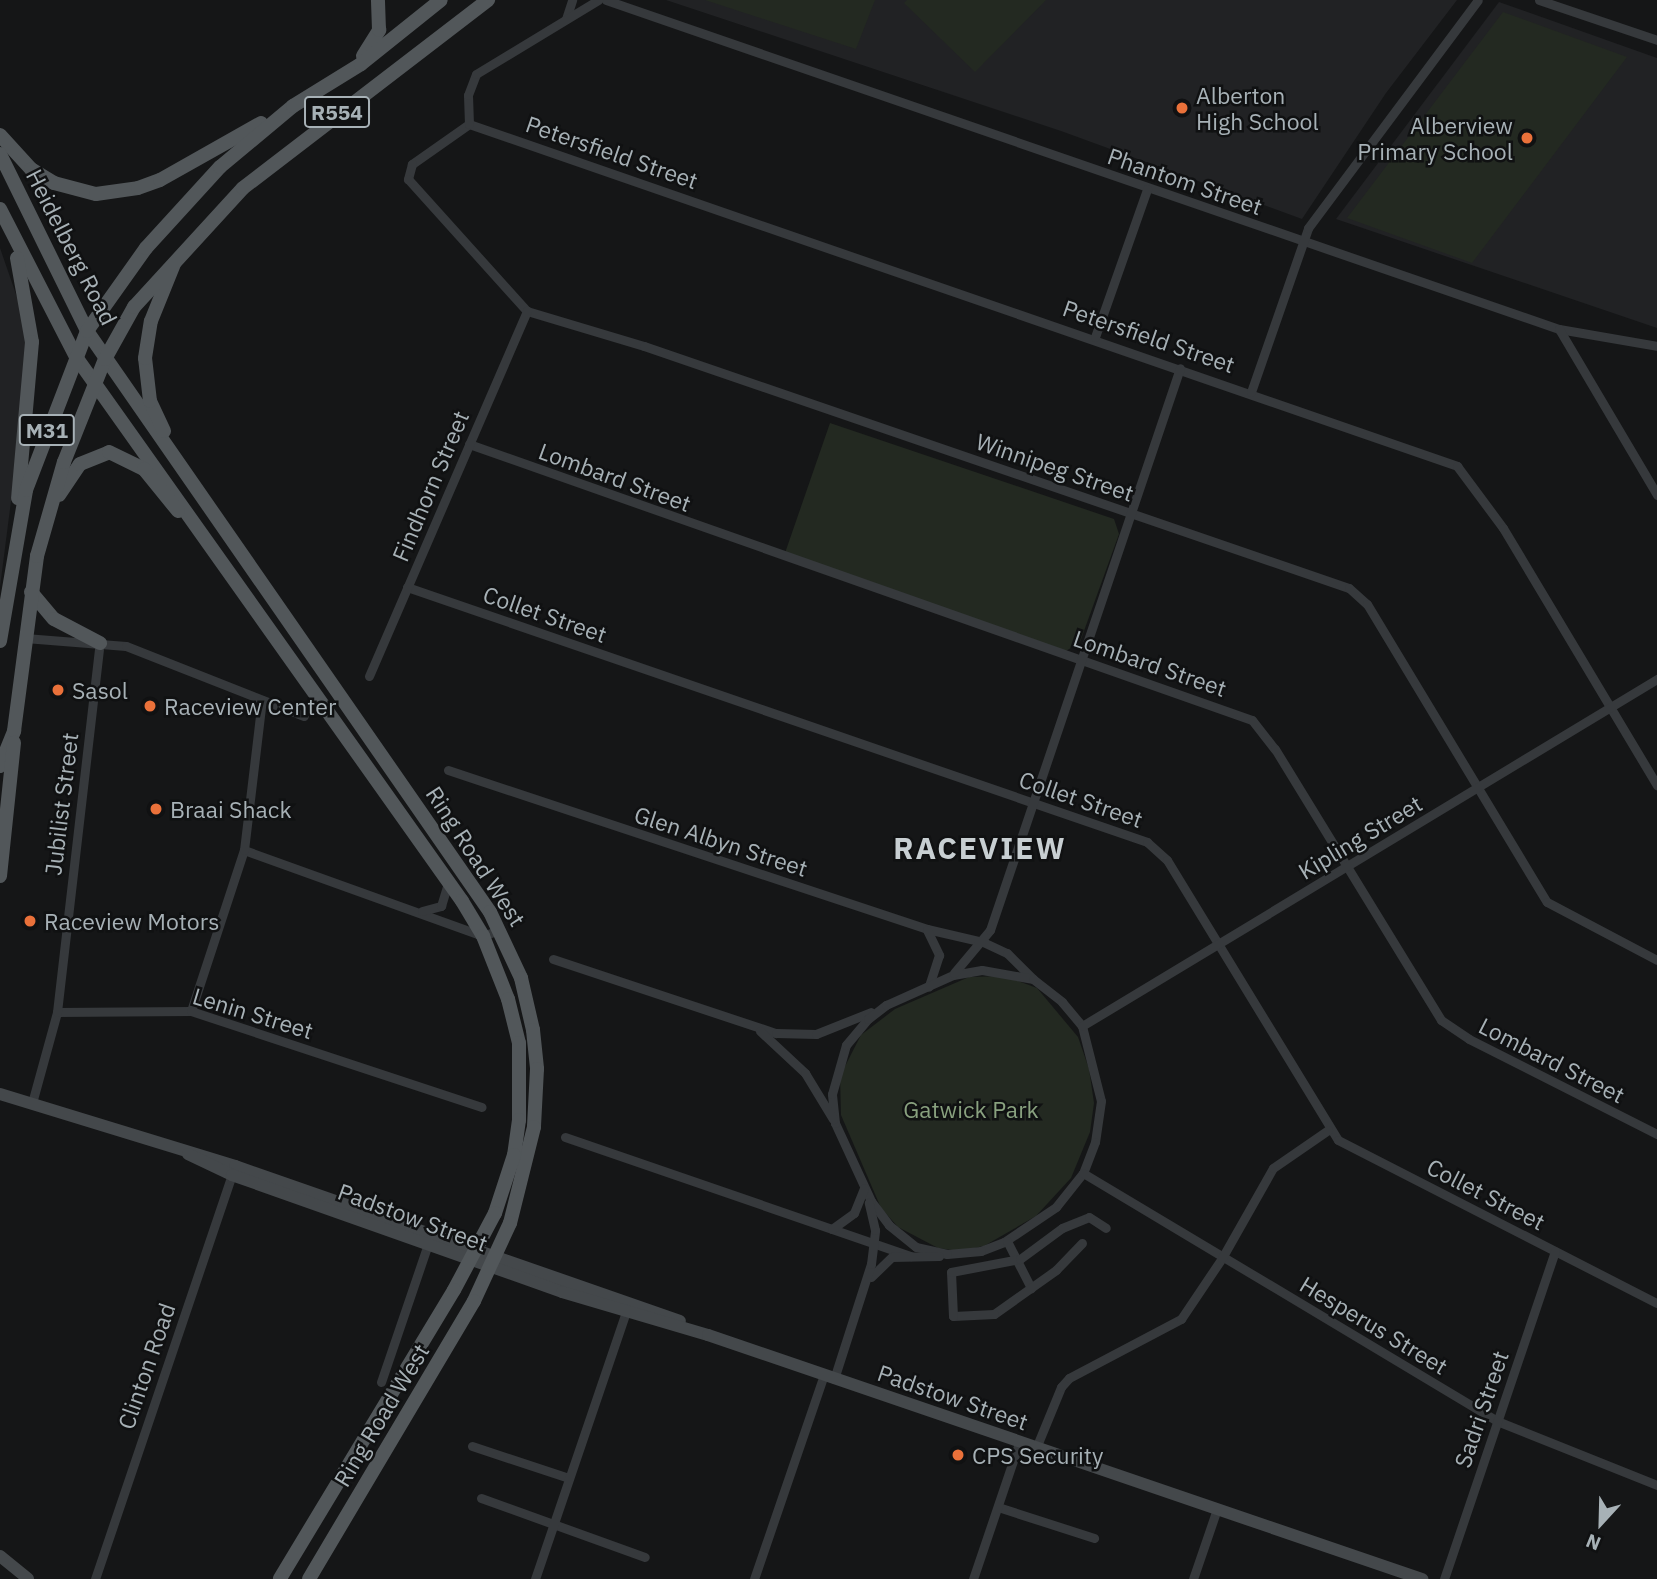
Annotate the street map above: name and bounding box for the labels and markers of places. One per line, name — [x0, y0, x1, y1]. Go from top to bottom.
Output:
place label: Alberton High School — [1196, 81, 1319, 135]
marker: Alberton High School — [1174, 100, 1190, 116]
place label: Alberview Primary School — [1357, 111, 1513, 165]
marker: Alberview Primary School — [1519, 130, 1535, 146]
place label: Sasol — [72, 676, 128, 704]
marker: Sasol — [50, 682, 66, 698]
place label: Raceview Center — [164, 692, 336, 720]
marker: Raceview Center — [142, 698, 158, 714]
place label: Braai Shack — [170, 795, 292, 823]
marker: Braai Shack — [148, 801, 164, 817]
place label: Raceview Motors — [44, 907, 219, 935]
marker: Raceview Motors — [22, 913, 38, 929]
place label: CPS Security — [972, 1441, 1103, 1469]
marker: CPS Security — [950, 1447, 966, 1463]

